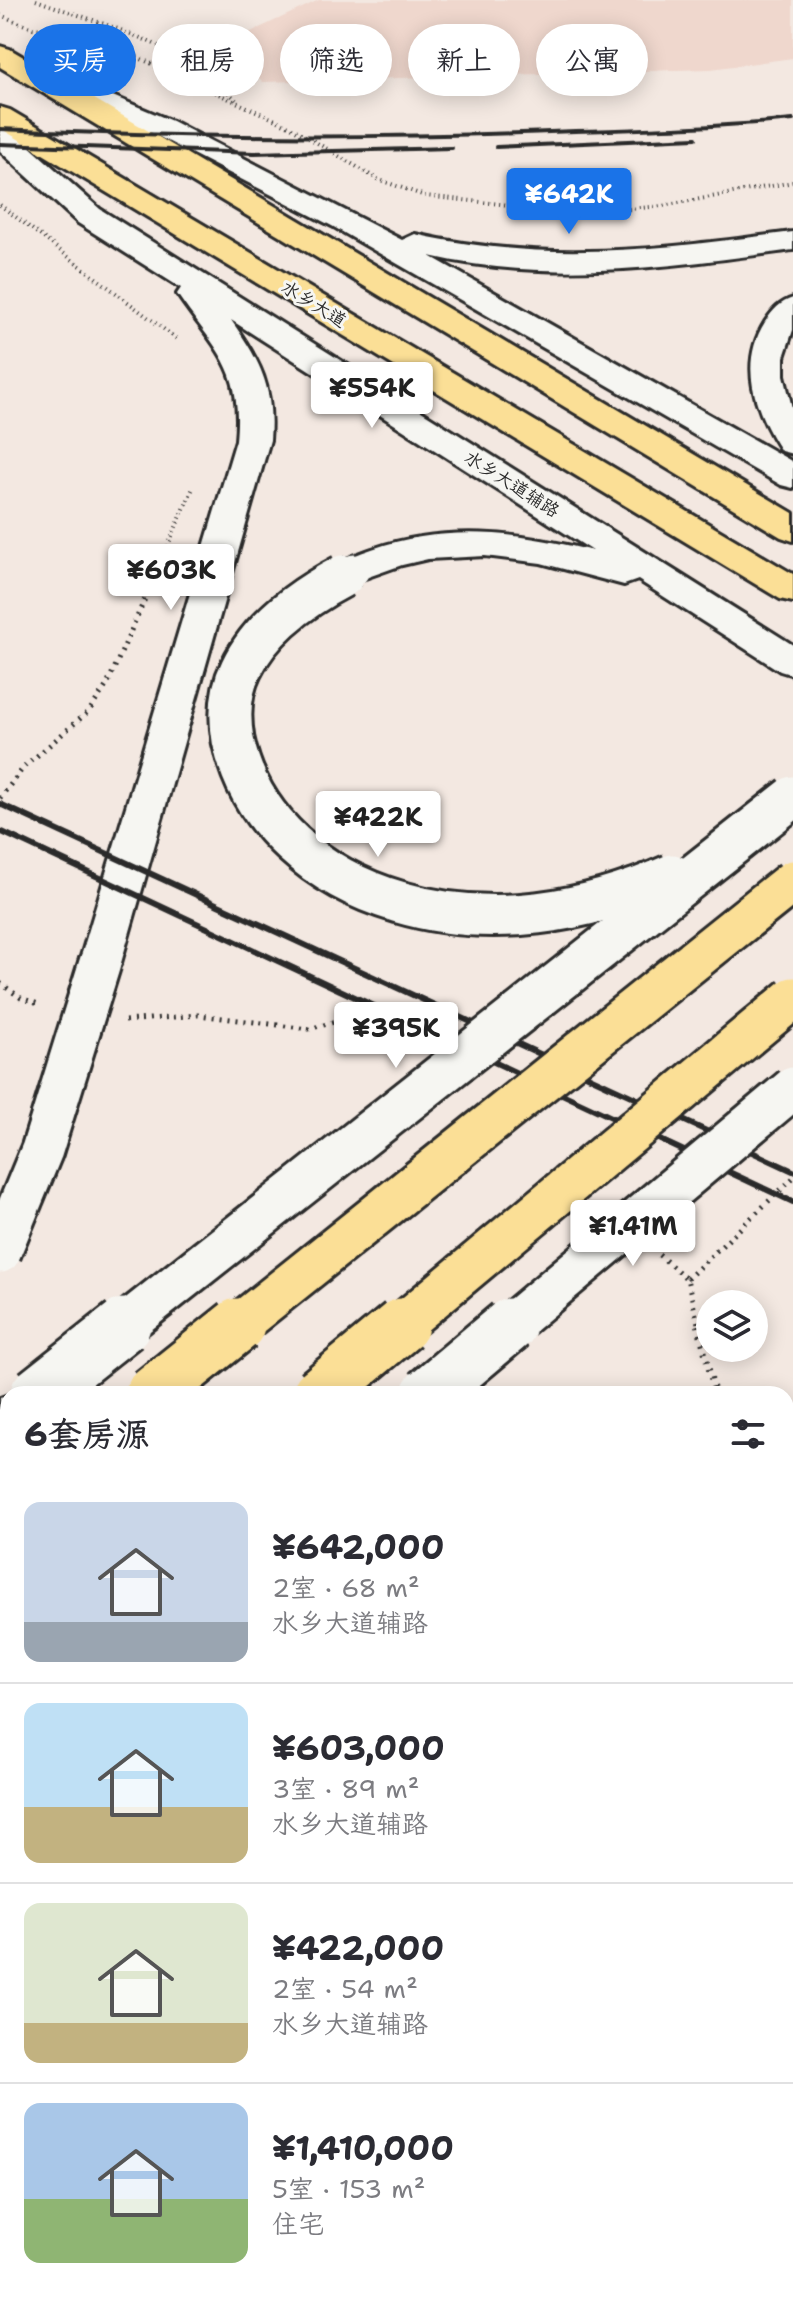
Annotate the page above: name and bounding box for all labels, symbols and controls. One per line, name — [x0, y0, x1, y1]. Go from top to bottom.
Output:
chip: 买房 — [24, 24, 136, 96]
chip: 租房 — [152, 24, 264, 96]
chip: 筛选 — [280, 24, 392, 96]
chip: 新上 — [408, 24, 520, 96]
chip: 公寓 — [536, 24, 648, 96]
pin: ¥642K — [513, 168, 625, 236]
text: ¥642K — [525, 176, 614, 211]
street label: 水乡大道 — [277, 275, 351, 333]
pin: ¥554K — [316, 362, 428, 430]
text: ¥554K — [329, 370, 415, 405]
street label: 水乡大道辅路 — [460, 445, 564, 523]
pin: ¥603K — [115, 544, 227, 612]
text: ¥603K — [126, 552, 216, 587]
pin: ¥422K — [322, 791, 434, 859]
text: ¥422K — [334, 799, 422, 834]
pin: ¥395K — [340, 1002, 452, 1070]
text: ¥395K — [352, 1010, 440, 1045]
pin: ¥1.41M — [568, 1200, 698, 1268]
text: ¥1.41M — [588, 1208, 678, 1243]
map controls — [696, 1290, 768, 1362]
button: layers — [696, 1290, 768, 1362]
text: 6套房源 — [24, 1411, 150, 1457]
icon: filters — [726, 1412, 770, 1456]
text: ¥642,000 — [272, 1524, 445, 1570]
icon: home — [88, 1534, 184, 1630]
text: 2室 · 68 m² — [272, 1570, 420, 1605]
text: 水乡大道辅路 — [272, 1605, 428, 1640]
text: ¥603,000 — [272, 1725, 445, 1771]
icon: home — [88, 1735, 184, 1831]
text: 3室 · 89 m² — [272, 1771, 420, 1806]
text: 水乡大道辅路 — [272, 1806, 428, 1841]
text: ¥422,000 — [272, 1925, 444, 1971]
icon: home — [88, 1935, 184, 2031]
text: 2室 · 54 m² — [272, 1971, 418, 2006]
text: 水乡大道辅路 — [272, 2006, 428, 2041]
text: ¥1,410,000 — [272, 2125, 454, 2171]
icon: home — [88, 2135, 184, 2231]
text: 5室 · 153 m² — [272, 2171, 426, 2206]
text: 住宅 — [272, 2206, 324, 2241]

